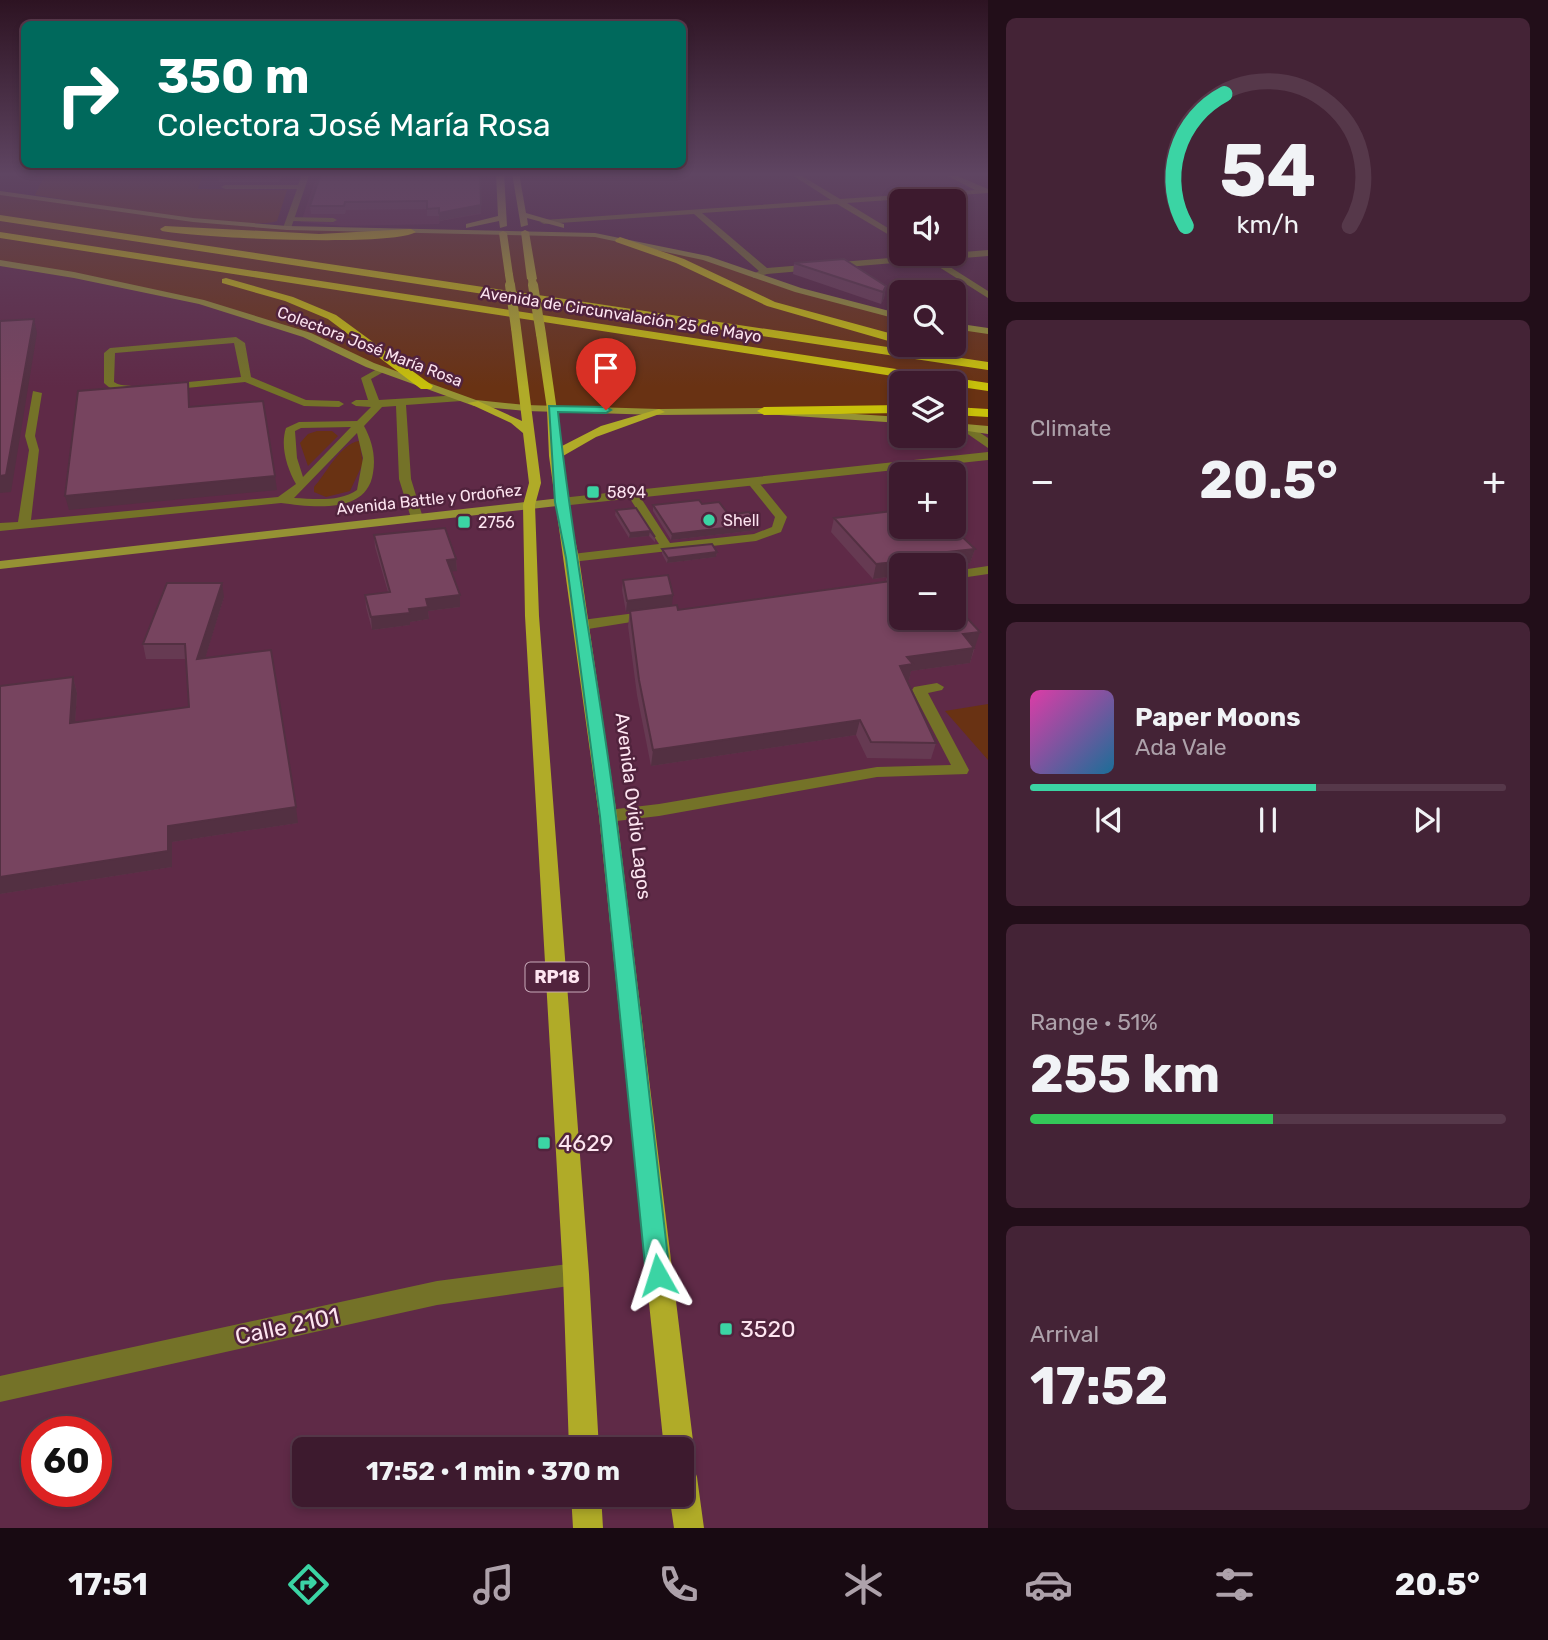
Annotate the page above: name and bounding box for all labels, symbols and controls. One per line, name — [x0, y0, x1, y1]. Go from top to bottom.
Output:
text: 350 m — [157, 47, 310, 105]
icon: right — [42, 49, 133, 140]
text: Colectora José María Rosa — [157, 106, 551, 144]
text: 54 — [1220, 128, 1316, 214]
map controls — [889, 189, 966, 630]
button: sound — [889, 189, 966, 266]
text: km/h — [1237, 210, 1299, 239]
button: search — [889, 280, 966, 357]
street label: Avenida de Circunvalación 25 de Mayo — [479, 283, 763, 346]
street label: Colectora José María Rosa — [275, 302, 465, 391]
pin — [576, 338, 636, 410]
icon: arrive — [587, 349, 625, 387]
button: layers — [889, 371, 966, 448]
text: Climate — [1030, 414, 1111, 442]
text: 20.5° — [1199, 449, 1338, 511]
text: − — [1030, 458, 1055, 504]
text: + — [1482, 458, 1506, 504]
button: + — [889, 462, 966, 539]
street label: Avenida Battle y Ordoñez — [335, 480, 523, 519]
place label: 5894 — [607, 483, 646, 502]
marker: 5894 — [585, 484, 601, 500]
place label: Shell — [723, 511, 759, 530]
marker: Shell — [701, 512, 717, 528]
place label: 2756 — [478, 513, 515, 532]
marker: 2756 — [456, 514, 472, 530]
button: − — [889, 553, 966, 630]
text: Paper Moons — [1135, 702, 1301, 733]
street label: Avenida Ovidio Lagos — [611, 711, 656, 901]
text: Ada Vale — [1135, 733, 1227, 761]
icon: previous — [1090, 801, 1128, 839]
icon: pause — [1249, 801, 1287, 839]
icon: next — [1408, 801, 1446, 839]
road number: RP18 — [526, 962, 588, 992]
text: Range · 51% — [1030, 1008, 1158, 1036]
text: 255 km — [1030, 1043, 1220, 1105]
place label: 4629 — [558, 1129, 613, 1157]
marker: 4629 — [536, 1135, 552, 1151]
position arrow — [621, 1238, 695, 1312]
street label: Calle 2101 — [232, 1301, 342, 1351]
place label: 3520 — [740, 1315, 796, 1343]
text: Arrival — [1030, 1320, 1099, 1348]
marker: 3520 — [718, 1321, 734, 1337]
text: 17:52 — [1030, 1355, 1168, 1417]
speed limit sign: 60 — [21, 1416, 112, 1507]
text: 17:52 · 1 min · 370 m — [366, 1456, 620, 1487]
icon: directions — [284, 1560, 333, 1609]
icon: music — [469, 1560, 518, 1609]
icon: phone — [654, 1560, 703, 1609]
icon: climate — [839, 1560, 888, 1609]
icon: car — [1024, 1560, 1073, 1609]
icon: filters — [1210, 1560, 1259, 1609]
text: 17:51 — [68, 1565, 148, 1603]
text: 20.5° — [1395, 1565, 1480, 1603]

